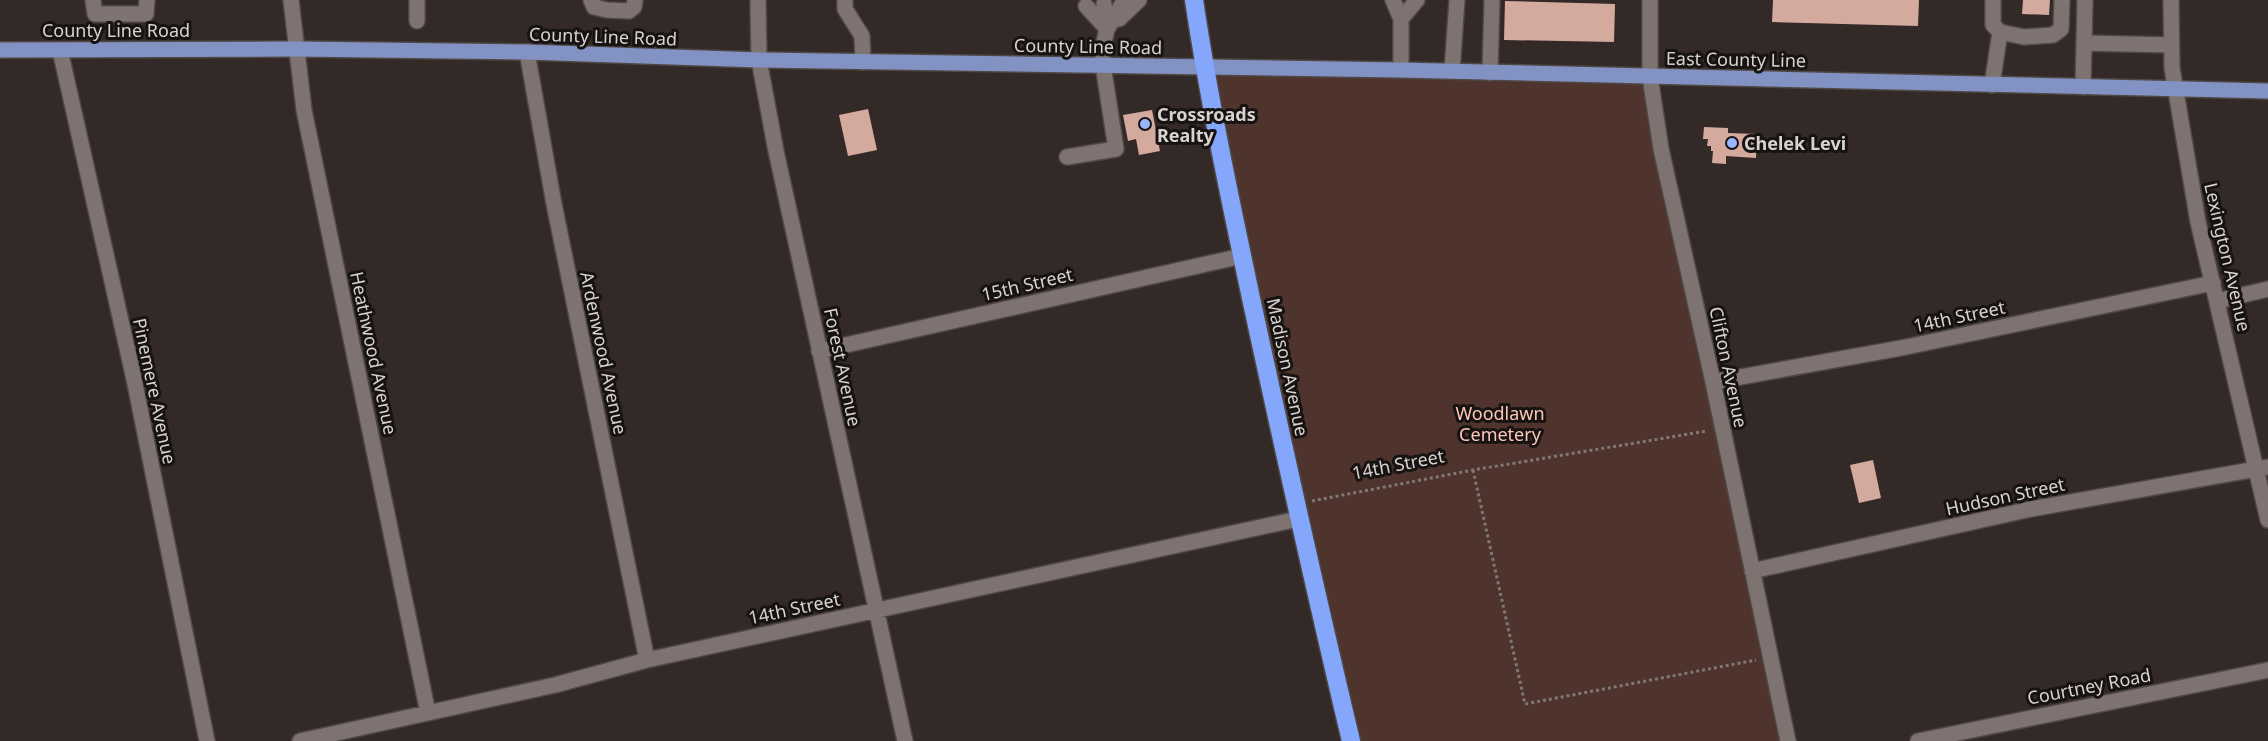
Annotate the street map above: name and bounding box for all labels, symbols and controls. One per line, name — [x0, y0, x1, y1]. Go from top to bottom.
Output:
street label: County Line Road — [42, 18, 190, 42]
street label: County Line Road — [529, 21, 677, 51]
street label: County Line Road — [1014, 33, 1162, 59]
street label: East County Line — [1666, 46, 1806, 72]
place label: Crossroads Realty — [1157, 102, 1256, 147]
marker: Crossroads Realty — [1138, 117, 1152, 131]
place label: Chelek Levi — [1744, 131, 1846, 155]
marker: Chelek Levi — [1725, 136, 1739, 150]
street label: Lexington Avenue — [2199, 180, 2257, 334]
street label: 15th Street — [979, 262, 1076, 306]
street label: Heathwood Avenue — [345, 269, 403, 437]
street label: Ardenwood Avenue — [575, 269, 633, 437]
street label: 14th Street — [1911, 294, 2008, 337]
street label: Madison Avenue — [1262, 296, 1314, 438]
street label: Clifton Avenue — [1704, 304, 1754, 430]
street label: Forest Avenue — [819, 306, 867, 428]
street label: Pinemere Avenue — [128, 316, 182, 466]
park label: Woodlawn Cemetery — [1455, 401, 1545, 446]
street label: 14th Street — [1350, 443, 1446, 485]
street label: Hudson Street — [1943, 472, 2067, 520]
street label: 14th Street — [746, 586, 843, 629]
street label: Courtney Road — [2025, 662, 2153, 710]

